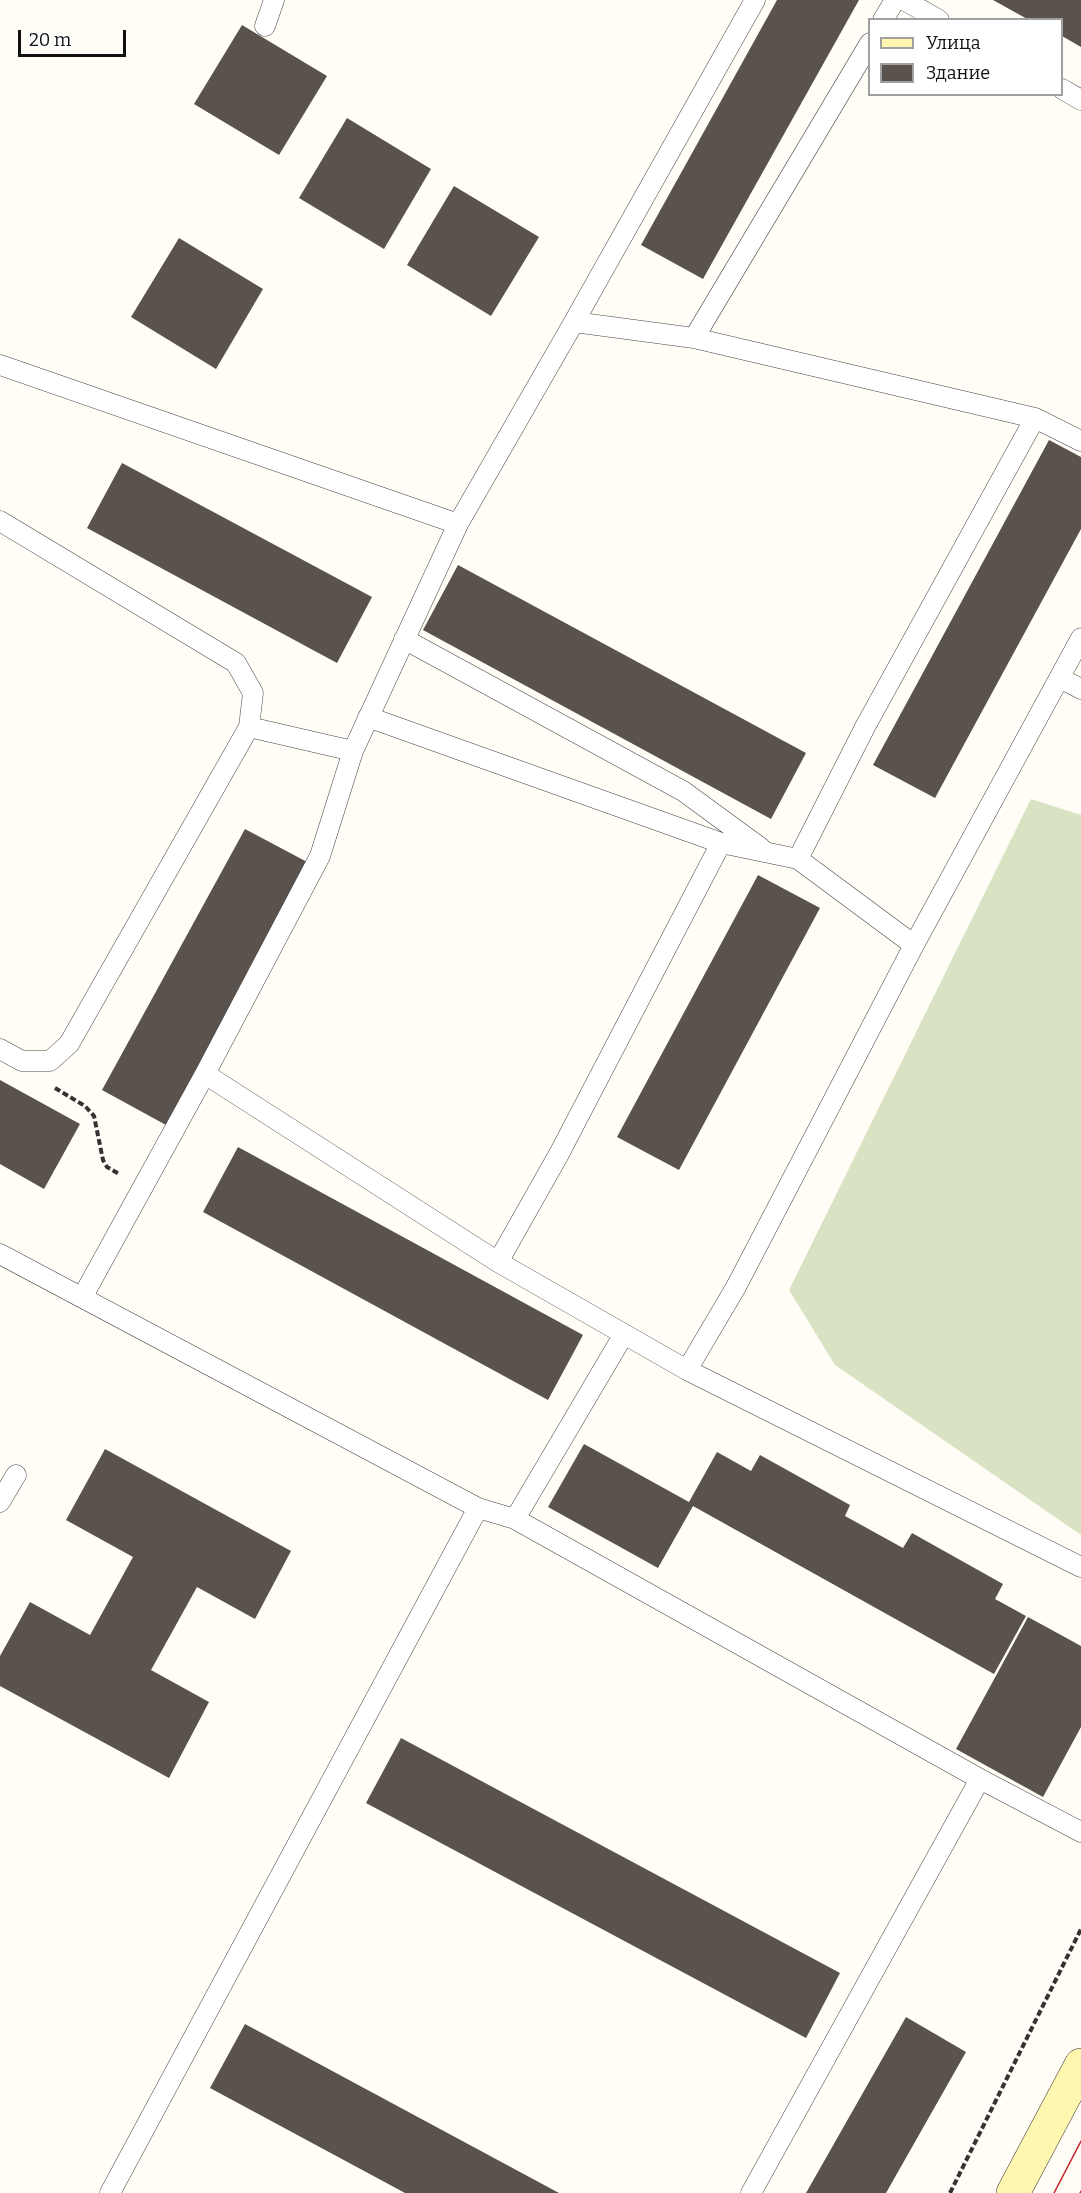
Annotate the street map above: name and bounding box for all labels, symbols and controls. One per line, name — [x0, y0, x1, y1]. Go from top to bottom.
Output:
scale bar — [21, 18, 129, 56]
legend — [868, 18, 1063, 96]
text: 20 m — [29, 29, 71, 51]
text: Улица — [926, 32, 981, 54]
text: Здание — [926, 62, 990, 84]

